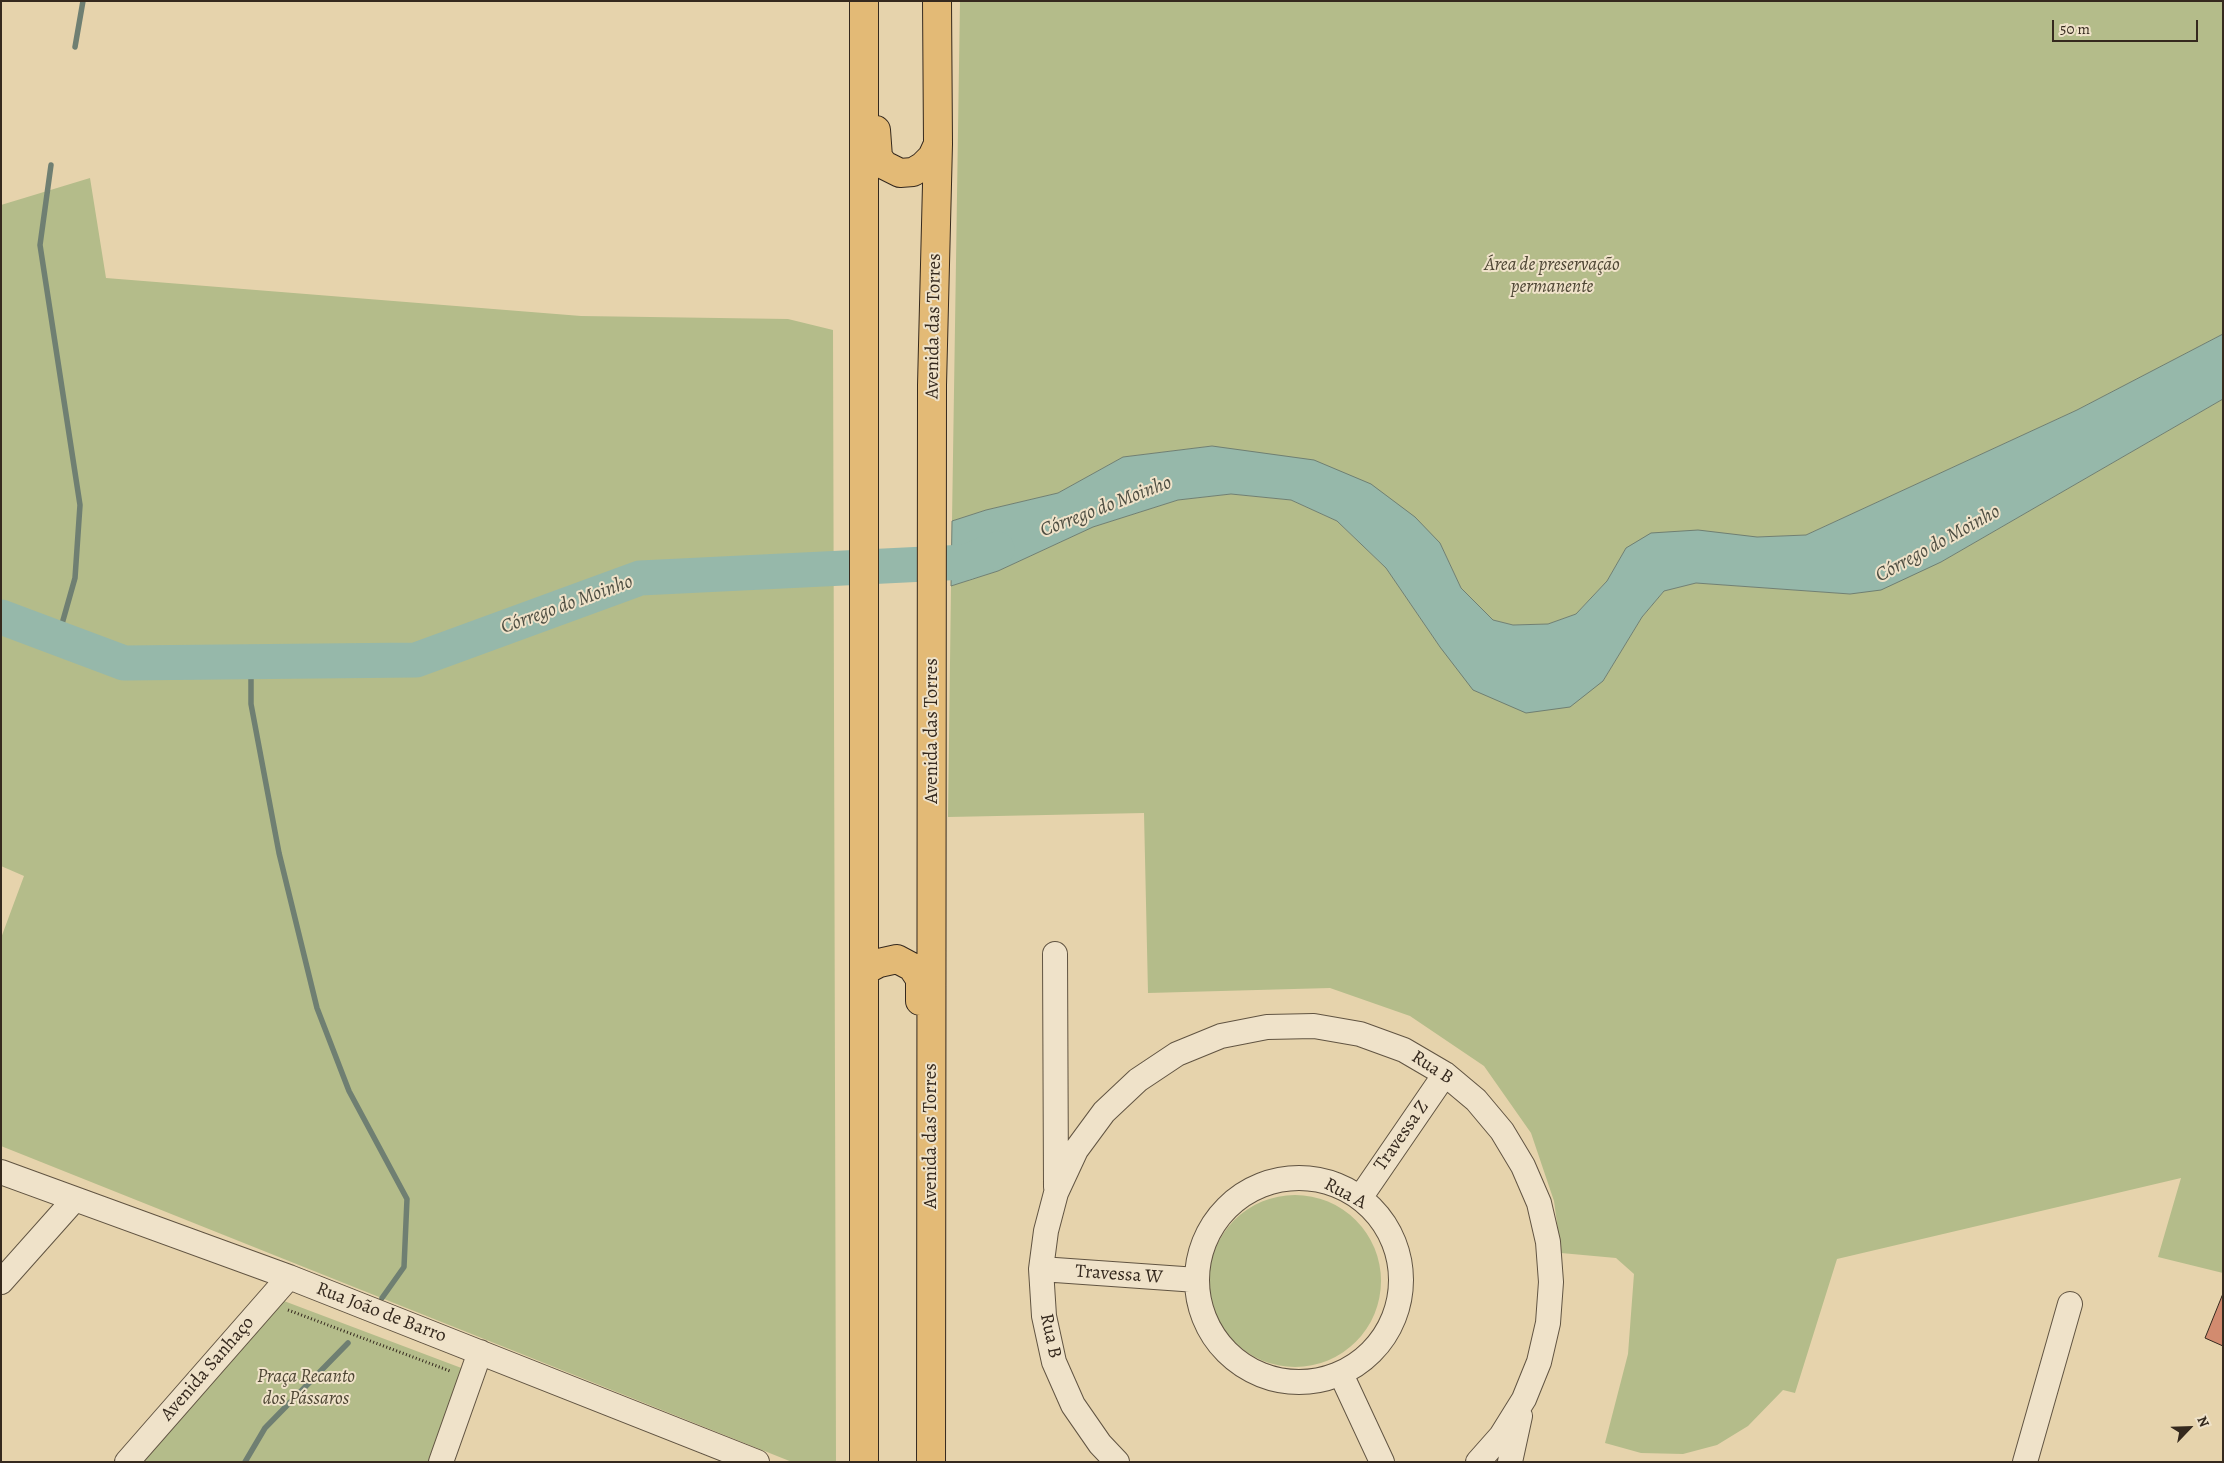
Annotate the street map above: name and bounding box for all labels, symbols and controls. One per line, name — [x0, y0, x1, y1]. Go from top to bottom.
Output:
scale bar — [2054, 10, 2200, 42]
text: 50 m — [2060, 19, 2090, 39]
street label: Avenida das Torres — [921, 253, 947, 399]
park label: Área de preservação permanente — [1484, 254, 1620, 298]
water label: Córrego do Moinho — [1037, 471, 1175, 543]
water label: Córrego do Moinho — [1872, 500, 2004, 588]
water label: Córrego do Moinho — [498, 570, 636, 640]
street label: Avenida das Torres — [921, 658, 943, 804]
street label: Rua B — [1407, 1046, 1457, 1090]
street label: Avenida das Torres — [920, 1063, 942, 1209]
street label: Travessa Z — [1370, 1096, 1434, 1176]
street label: Rua A — [1320, 1173, 1370, 1215]
street label: Travessa W — [1074, 1261, 1164, 1289]
street label: Rua João de Barro — [313, 1278, 449, 1348]
street label: Rua B — [1034, 1311, 1066, 1361]
street label: Avenida Sanhaço — [156, 1312, 260, 1426]
park label: Praça Recanto dos Pássaros — [257, 1366, 355, 1410]
north arrow — [2164, 1403, 2214, 1453]
text: N — [2192, 1413, 2214, 1430]

